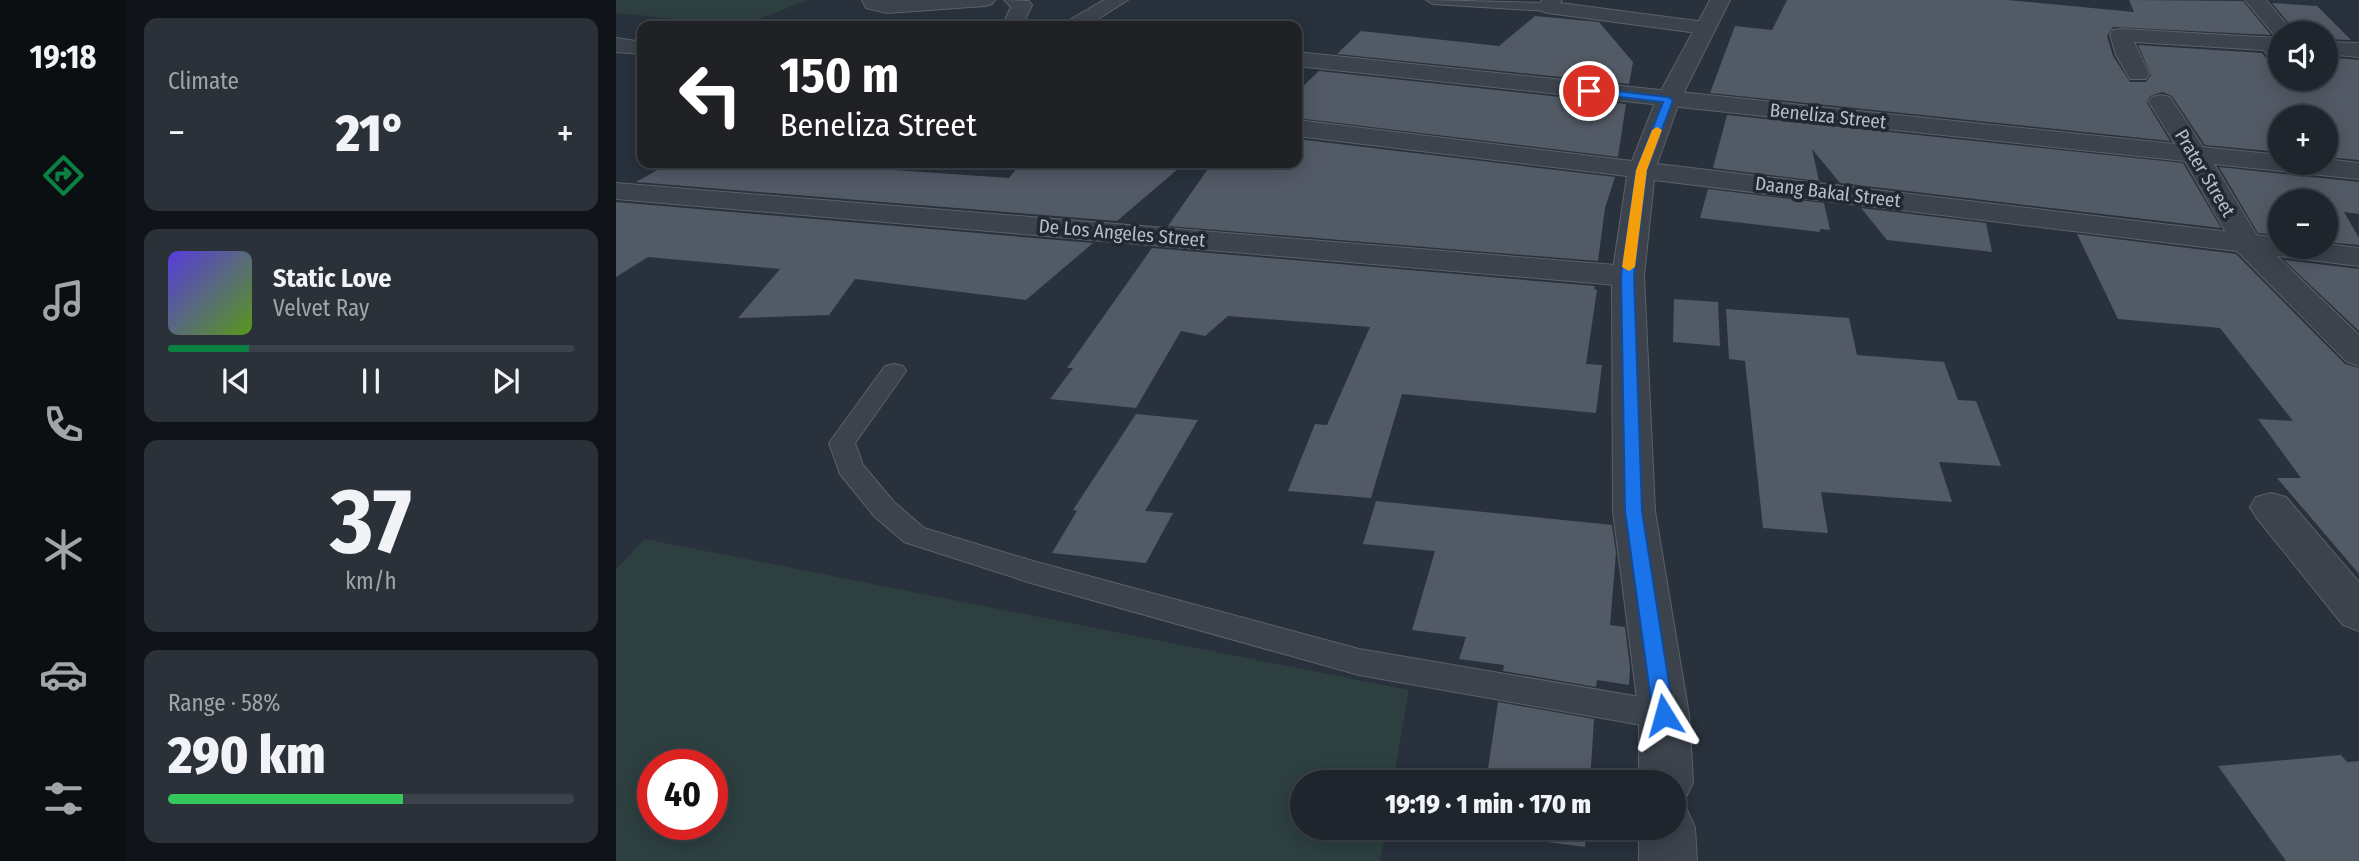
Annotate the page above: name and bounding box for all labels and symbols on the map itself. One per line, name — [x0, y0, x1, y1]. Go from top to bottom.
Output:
pin — [1559, 61, 1619, 121]
street label: Beneliza Street — [1769, 98, 1888, 134]
street label: Prater Street — [2170, 125, 2241, 222]
street label: Daang Bakal Street — [1754, 172, 1903, 212]
street label: De Los Angeles Street — [1038, 214, 1207, 252]
position arrow — [1627, 678, 1701, 752]
speed limit sign: 40 — [637, 749, 728, 840]

